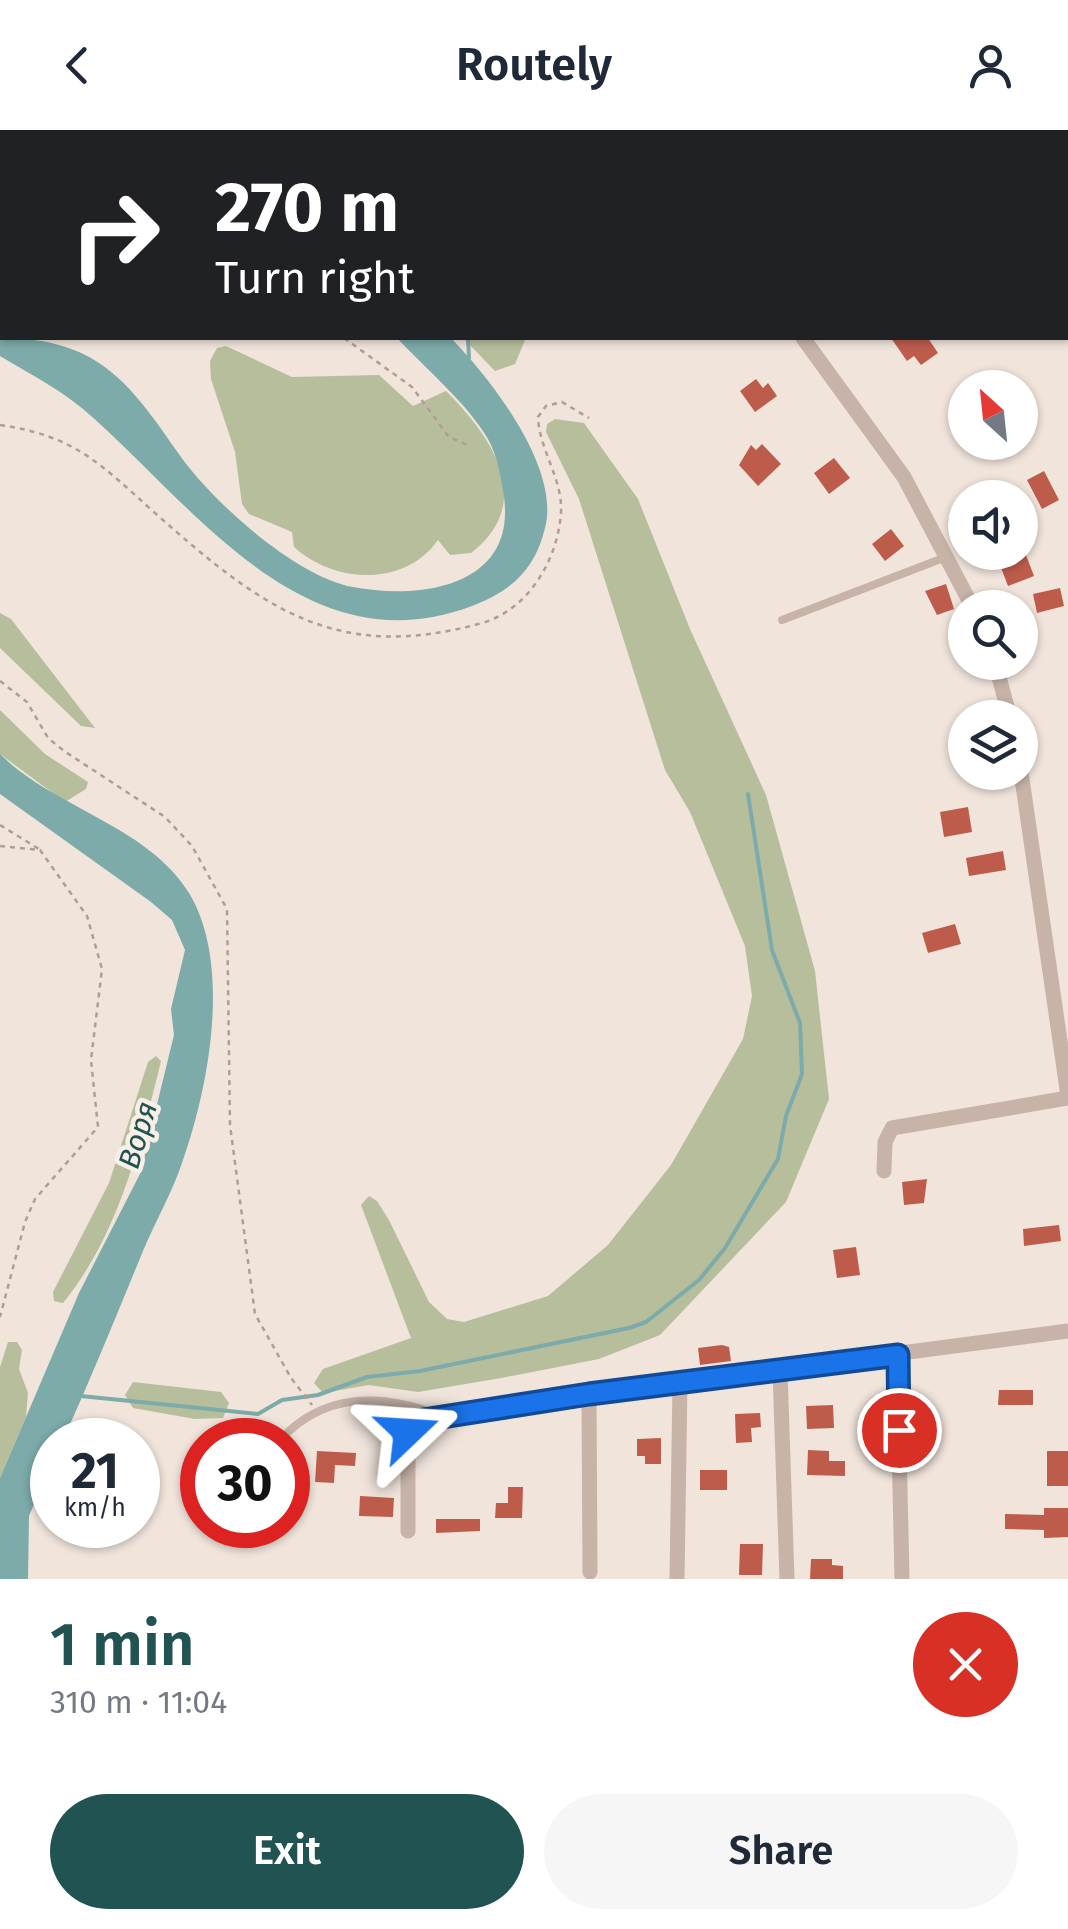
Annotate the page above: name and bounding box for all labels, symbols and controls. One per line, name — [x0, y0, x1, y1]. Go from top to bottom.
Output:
icon: back — [50, 38, 105, 93]
text: Routely — [456, 38, 612, 92]
icon: person — [963, 38, 1018, 93]
text: 270 m — [215, 166, 399, 250]
icon: right — [50, 170, 180, 300]
text: Turn right — [215, 251, 414, 305]
north arrow — [948, 370, 1038, 460]
map controls — [948, 370, 1038, 790]
button: sound — [948, 480, 1038, 570]
button: search — [948, 590, 1038, 680]
button: layers — [948, 700, 1038, 790]
water label: Воря — [111, 1097, 165, 1173]
position arrow — [356, 1380, 460, 1484]
pin — [857, 1388, 942, 1473]
icon: arrive — [872, 1403, 927, 1458]
speed limit sign: 30 — [180, 1418, 310, 1548]
text: 21 — [71, 1441, 119, 1501]
text: km/h — [64, 1493, 126, 1523]
text: 1 min — [50, 1609, 195, 1681]
button: close — [913, 1612, 1018, 1717]
text: 310 m · 11:04 — [50, 1683, 227, 1721]
button: Exit — [50, 1794, 524, 1909]
button: Share — [544, 1794, 1018, 1909]

